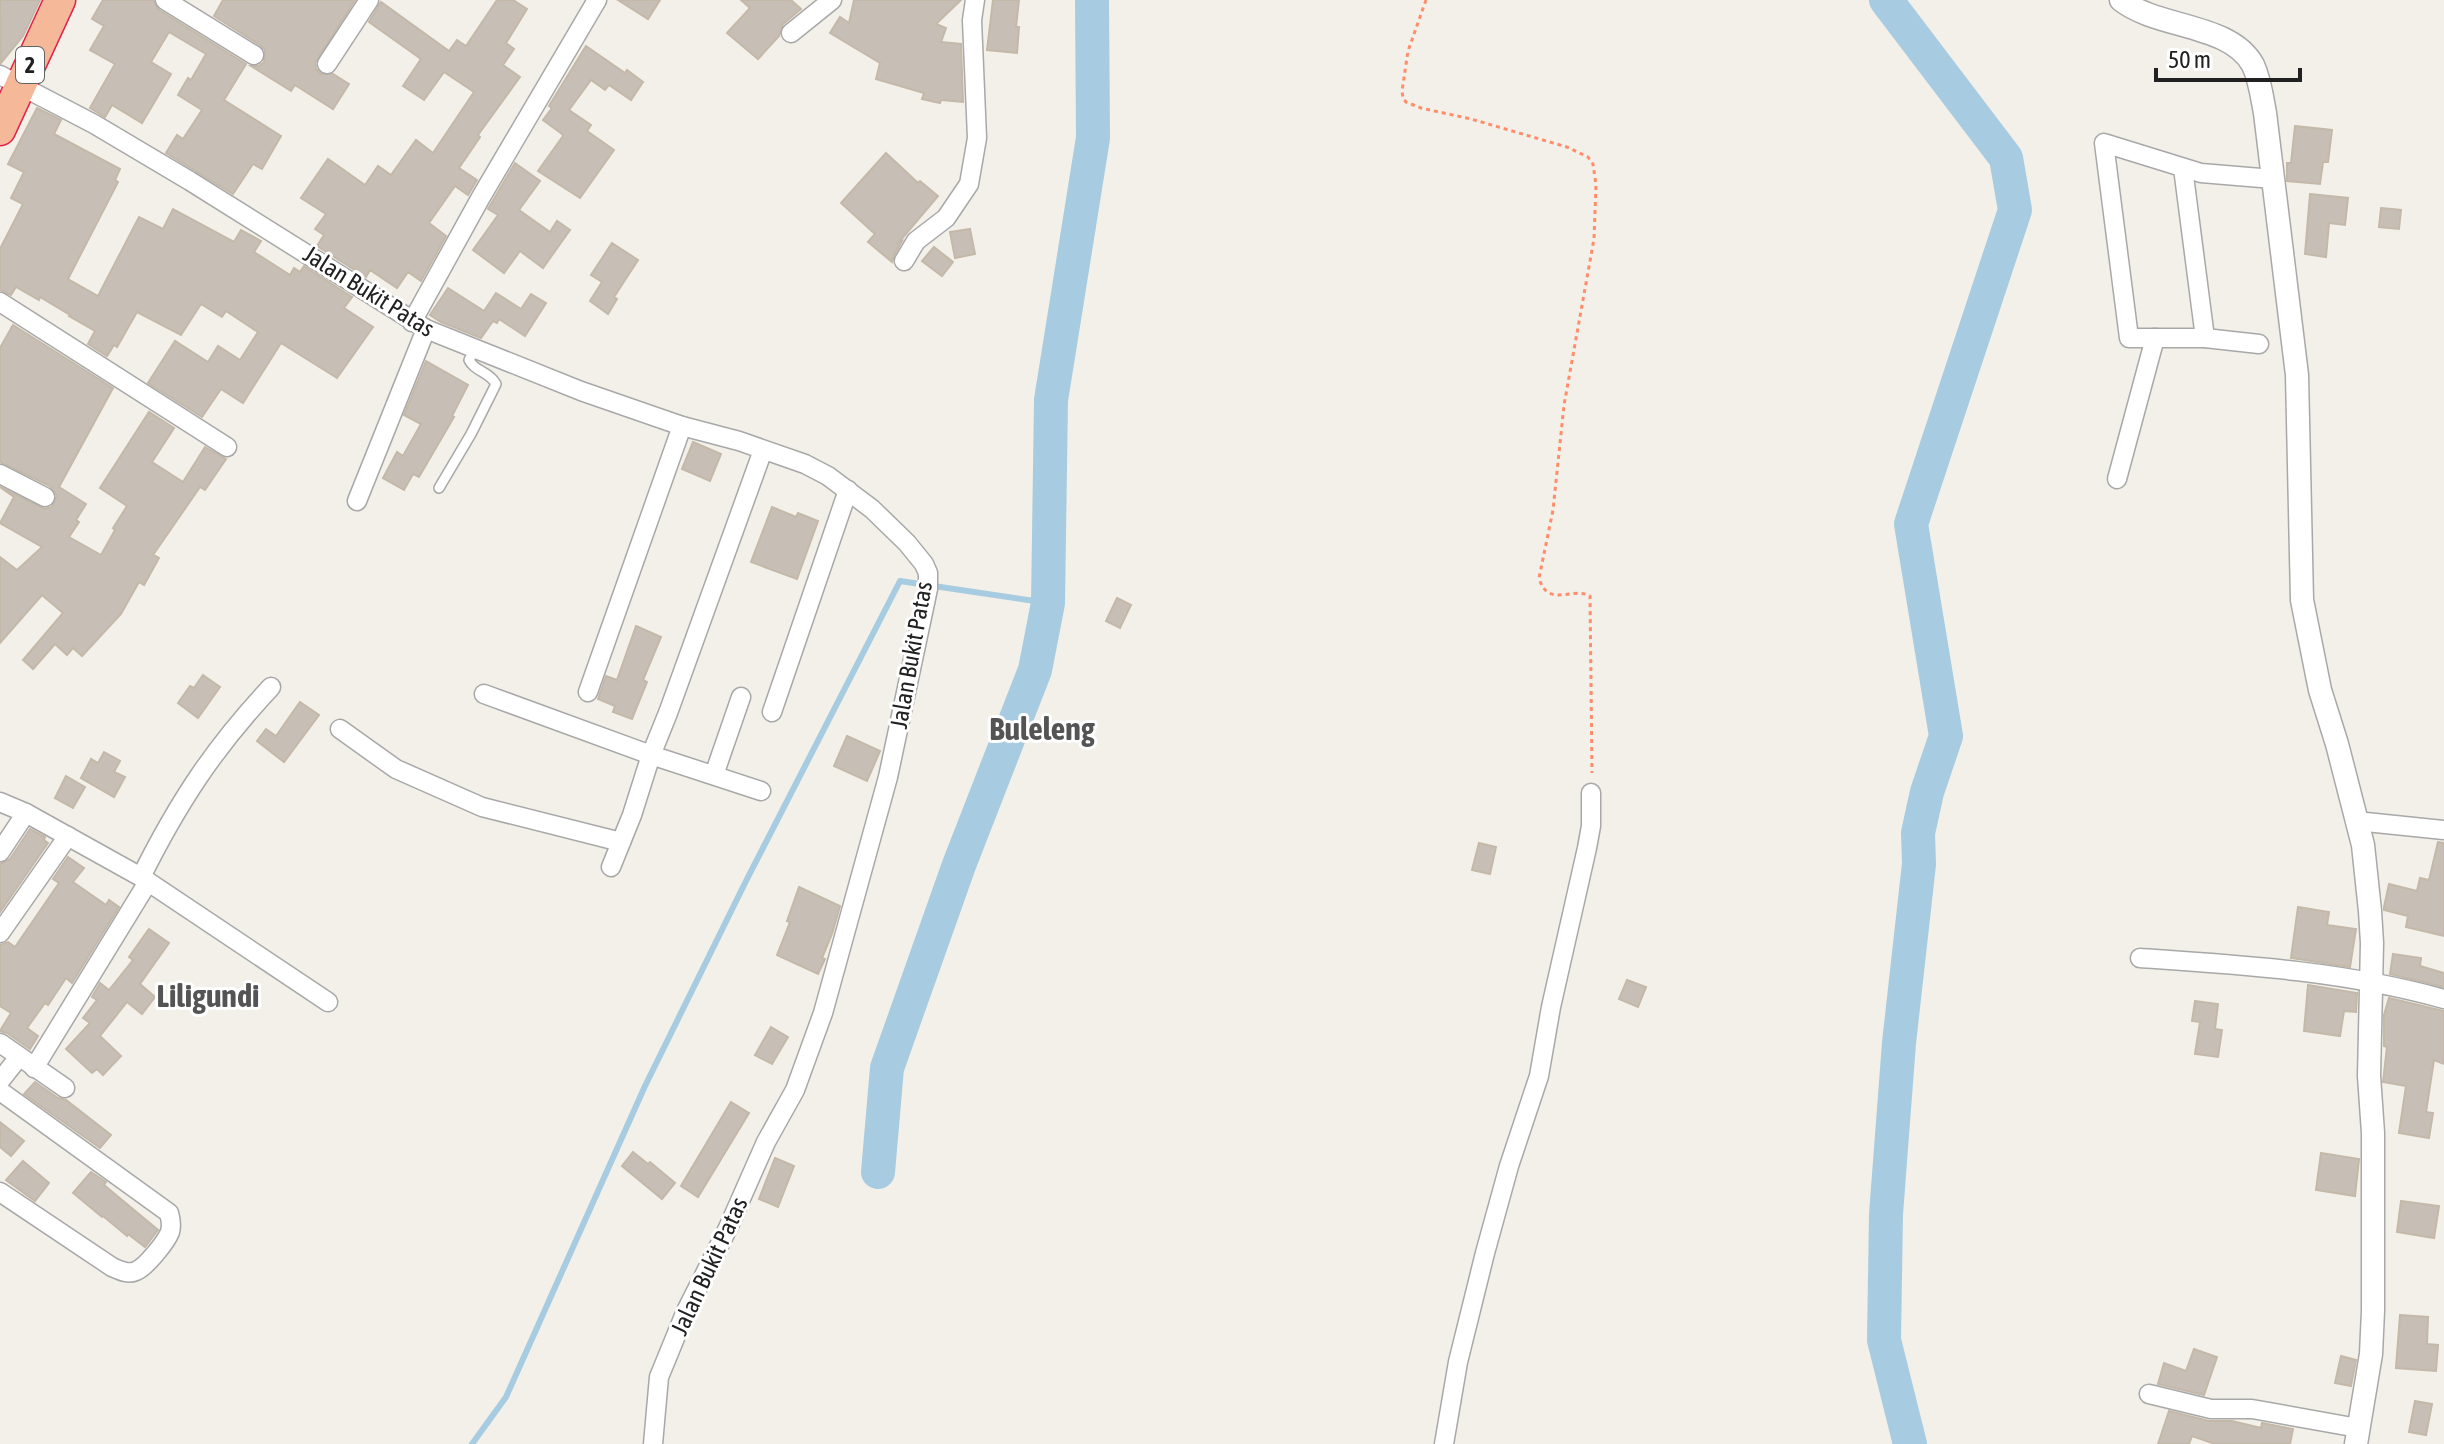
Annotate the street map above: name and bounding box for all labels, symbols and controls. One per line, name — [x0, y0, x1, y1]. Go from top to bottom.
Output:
scale bar — [2156, 32, 2300, 82]
text: 50 m — [2168, 46, 2211, 73]
road number: 2 — [16, 47, 44, 83]
street label: Jalan Bukit Patas — [299, 240, 439, 342]
street label: Jalan Bukit Patas — [885, 579, 937, 731]
district label: Buleleng — [989, 710, 1095, 747]
district label: Liligundi — [157, 977, 259, 1014]
street label: Jalan Bukit Patas — [665, 1193, 753, 1339]

